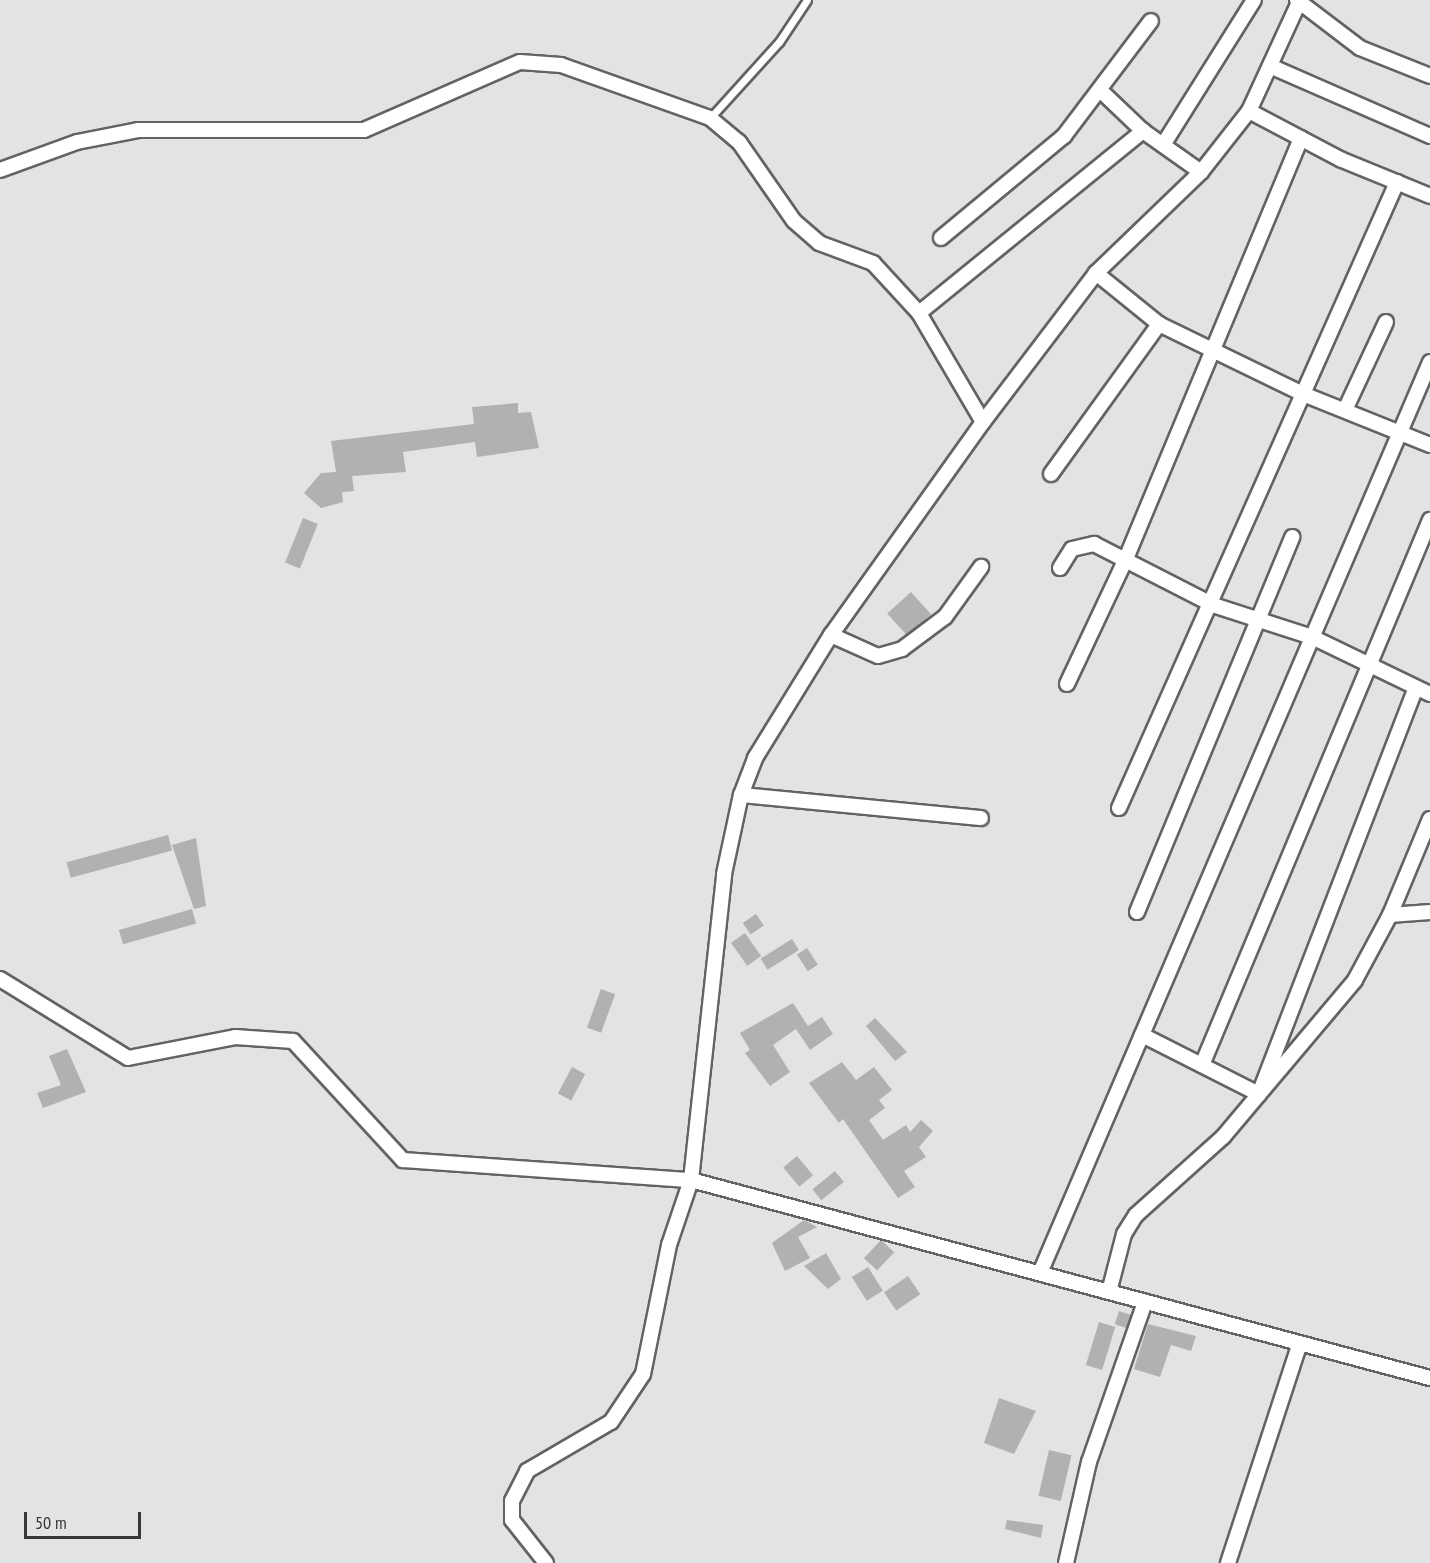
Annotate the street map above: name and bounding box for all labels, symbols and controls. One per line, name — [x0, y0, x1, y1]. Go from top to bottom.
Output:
scale bar — [27, 1500, 144, 1538]
text: 50 m — [35, 1511, 67, 1534]

